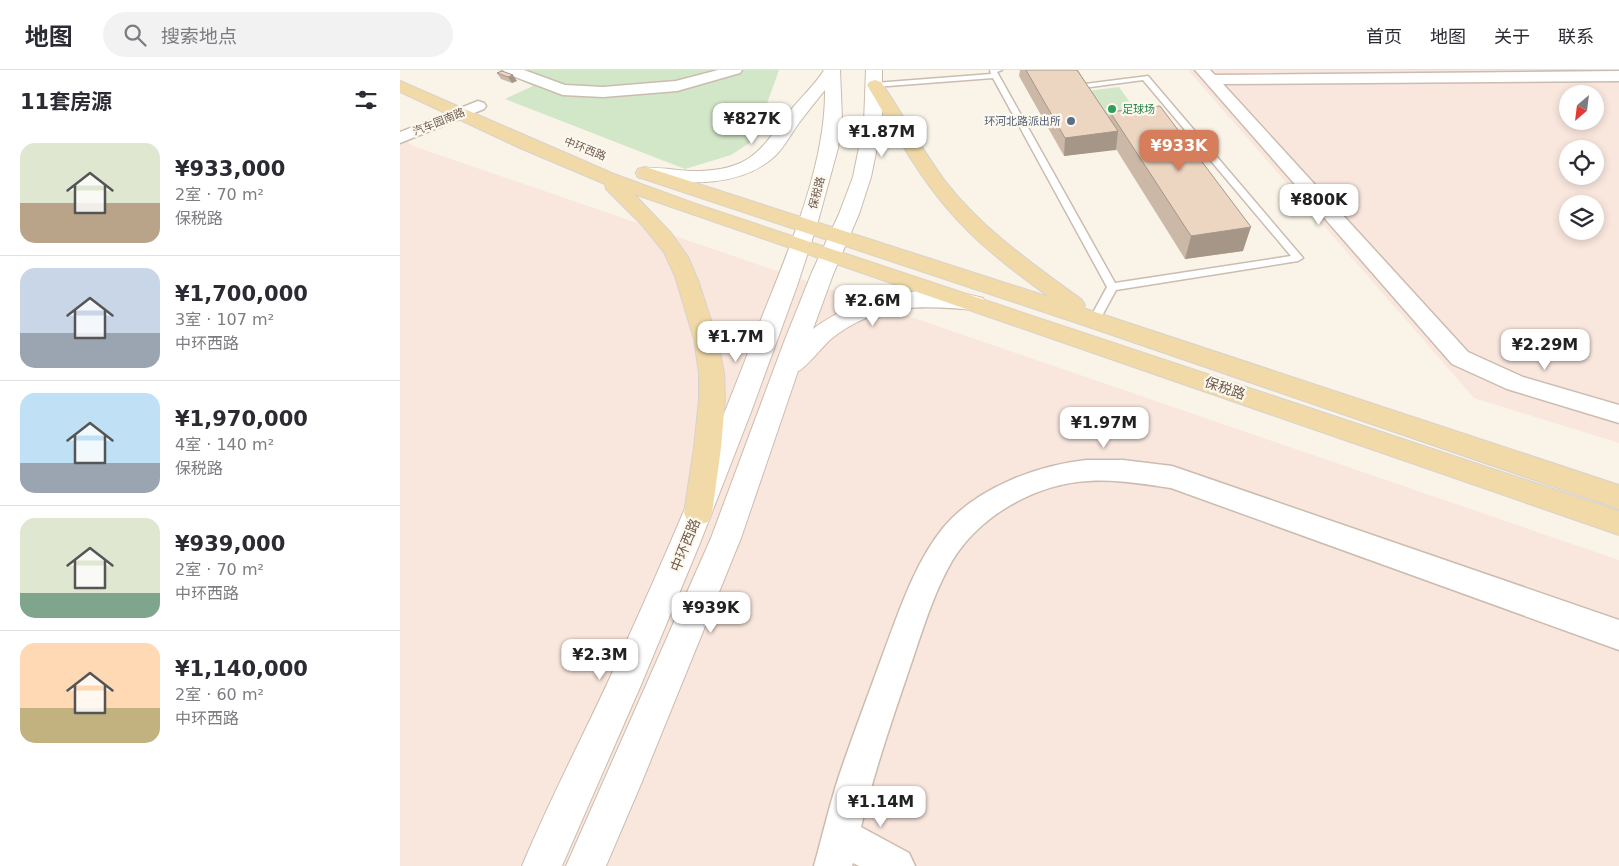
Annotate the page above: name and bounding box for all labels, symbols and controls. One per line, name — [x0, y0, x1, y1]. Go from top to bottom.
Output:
search box — [103, 12, 453, 57]
icon: search — [121, 21, 149, 49]
text: 地图 — [25, 23, 73, 51]
text: 搜索地点 — [161, 25, 237, 47]
text: 首页 — [1366, 26, 1402, 47]
text: 地图 — [1430, 26, 1466, 47]
text: 关于 — [1494, 26, 1530, 47]
text: 联系 — [1558, 26, 1594, 47]
north arrow — [1559, 85, 1604, 130]
map controls — [1559, 85, 1604, 240]
icon: filters — [352, 86, 380, 114]
text: 11套房源 — [20, 90, 112, 114]
pin: ¥827K — [717, 102, 787, 145]
marker: 足球场 — [1106, 103, 1118, 115]
place label: 足球场 — [1122, 103, 1155, 116]
street label: 汽车园南路 — [411, 106, 467, 138]
text: ¥827K — [724, 109, 780, 128]
place label: 环河北路派出所 — [984, 115, 1061, 128]
marker: 环河北路派出所 — [1065, 115, 1077, 127]
pin: ¥1.87M — [841, 116, 923, 158]
text: ¥1.87M — [849, 122, 915, 141]
pin: ¥933K — [1144, 129, 1214, 172]
street label: 中环西路 — [562, 135, 608, 163]
text: ¥933K — [1151, 136, 1207, 155]
button: locate — [1559, 140, 1604, 185]
text: ¥933,000 — [175, 157, 285, 181]
icon: home — [60, 163, 120, 223]
street label: 保税路 — [806, 175, 828, 211]
pin: ¥800K — [1284, 184, 1354, 226]
text: 2室 · 70 m² — [175, 185, 264, 204]
text: ¥800K — [1291, 190, 1347, 209]
button: layers — [1559, 195, 1604, 240]
text: 保税路 — [175, 209, 223, 228]
text: ¥1,700,000 — [175, 282, 308, 306]
pin: ¥2.6M — [838, 284, 908, 327]
icon: home — [60, 288, 120, 348]
text: ¥2.6M — [845, 291, 901, 310]
text: 3室 · 107 m² — [175, 310, 274, 329]
pin: ¥1.7M — [701, 320, 771, 363]
text: ¥1.7M — [708, 327, 764, 346]
pin: ¥2.29M — [1504, 328, 1586, 371]
text: 中环西路 — [175, 334, 239, 353]
text: ¥2.29M — [1512, 335, 1578, 354]
street label: 保税路 — [1203, 374, 1247, 402]
pin: ¥1.97M — [1063, 406, 1145, 449]
text: ¥1,970,000 — [175, 407, 308, 431]
icon: home — [60, 413, 120, 473]
text: ¥1.97M — [1071, 413, 1137, 432]
text: 4室 · 140 m² — [175, 435, 274, 454]
text: 保税路 — [175, 459, 223, 478]
street label: 中环西路 — [667, 516, 703, 574]
text: ¥939,000 — [175, 532, 285, 556]
icon: home — [60, 538, 120, 598]
text: 2室 · 70 m² — [175, 560, 264, 579]
text: 中环西路 — [175, 584, 239, 603]
pin: ¥939K — [676, 592, 746, 634]
text: ¥939K — [683, 598, 739, 617]
pin: ¥2.3M — [565, 638, 635, 681]
text: ¥2.3M — [572, 645, 628, 664]
text: ¥1,140,000 — [175, 657, 308, 681]
icon: home — [60, 663, 120, 723]
text: 2室 · 60 m² — [175, 685, 264, 704]
text: 中环西路 — [175, 709, 239, 728]
pin: ¥1.14M — [840, 786, 922, 828]
text: ¥1.14M — [848, 792, 914, 811]

